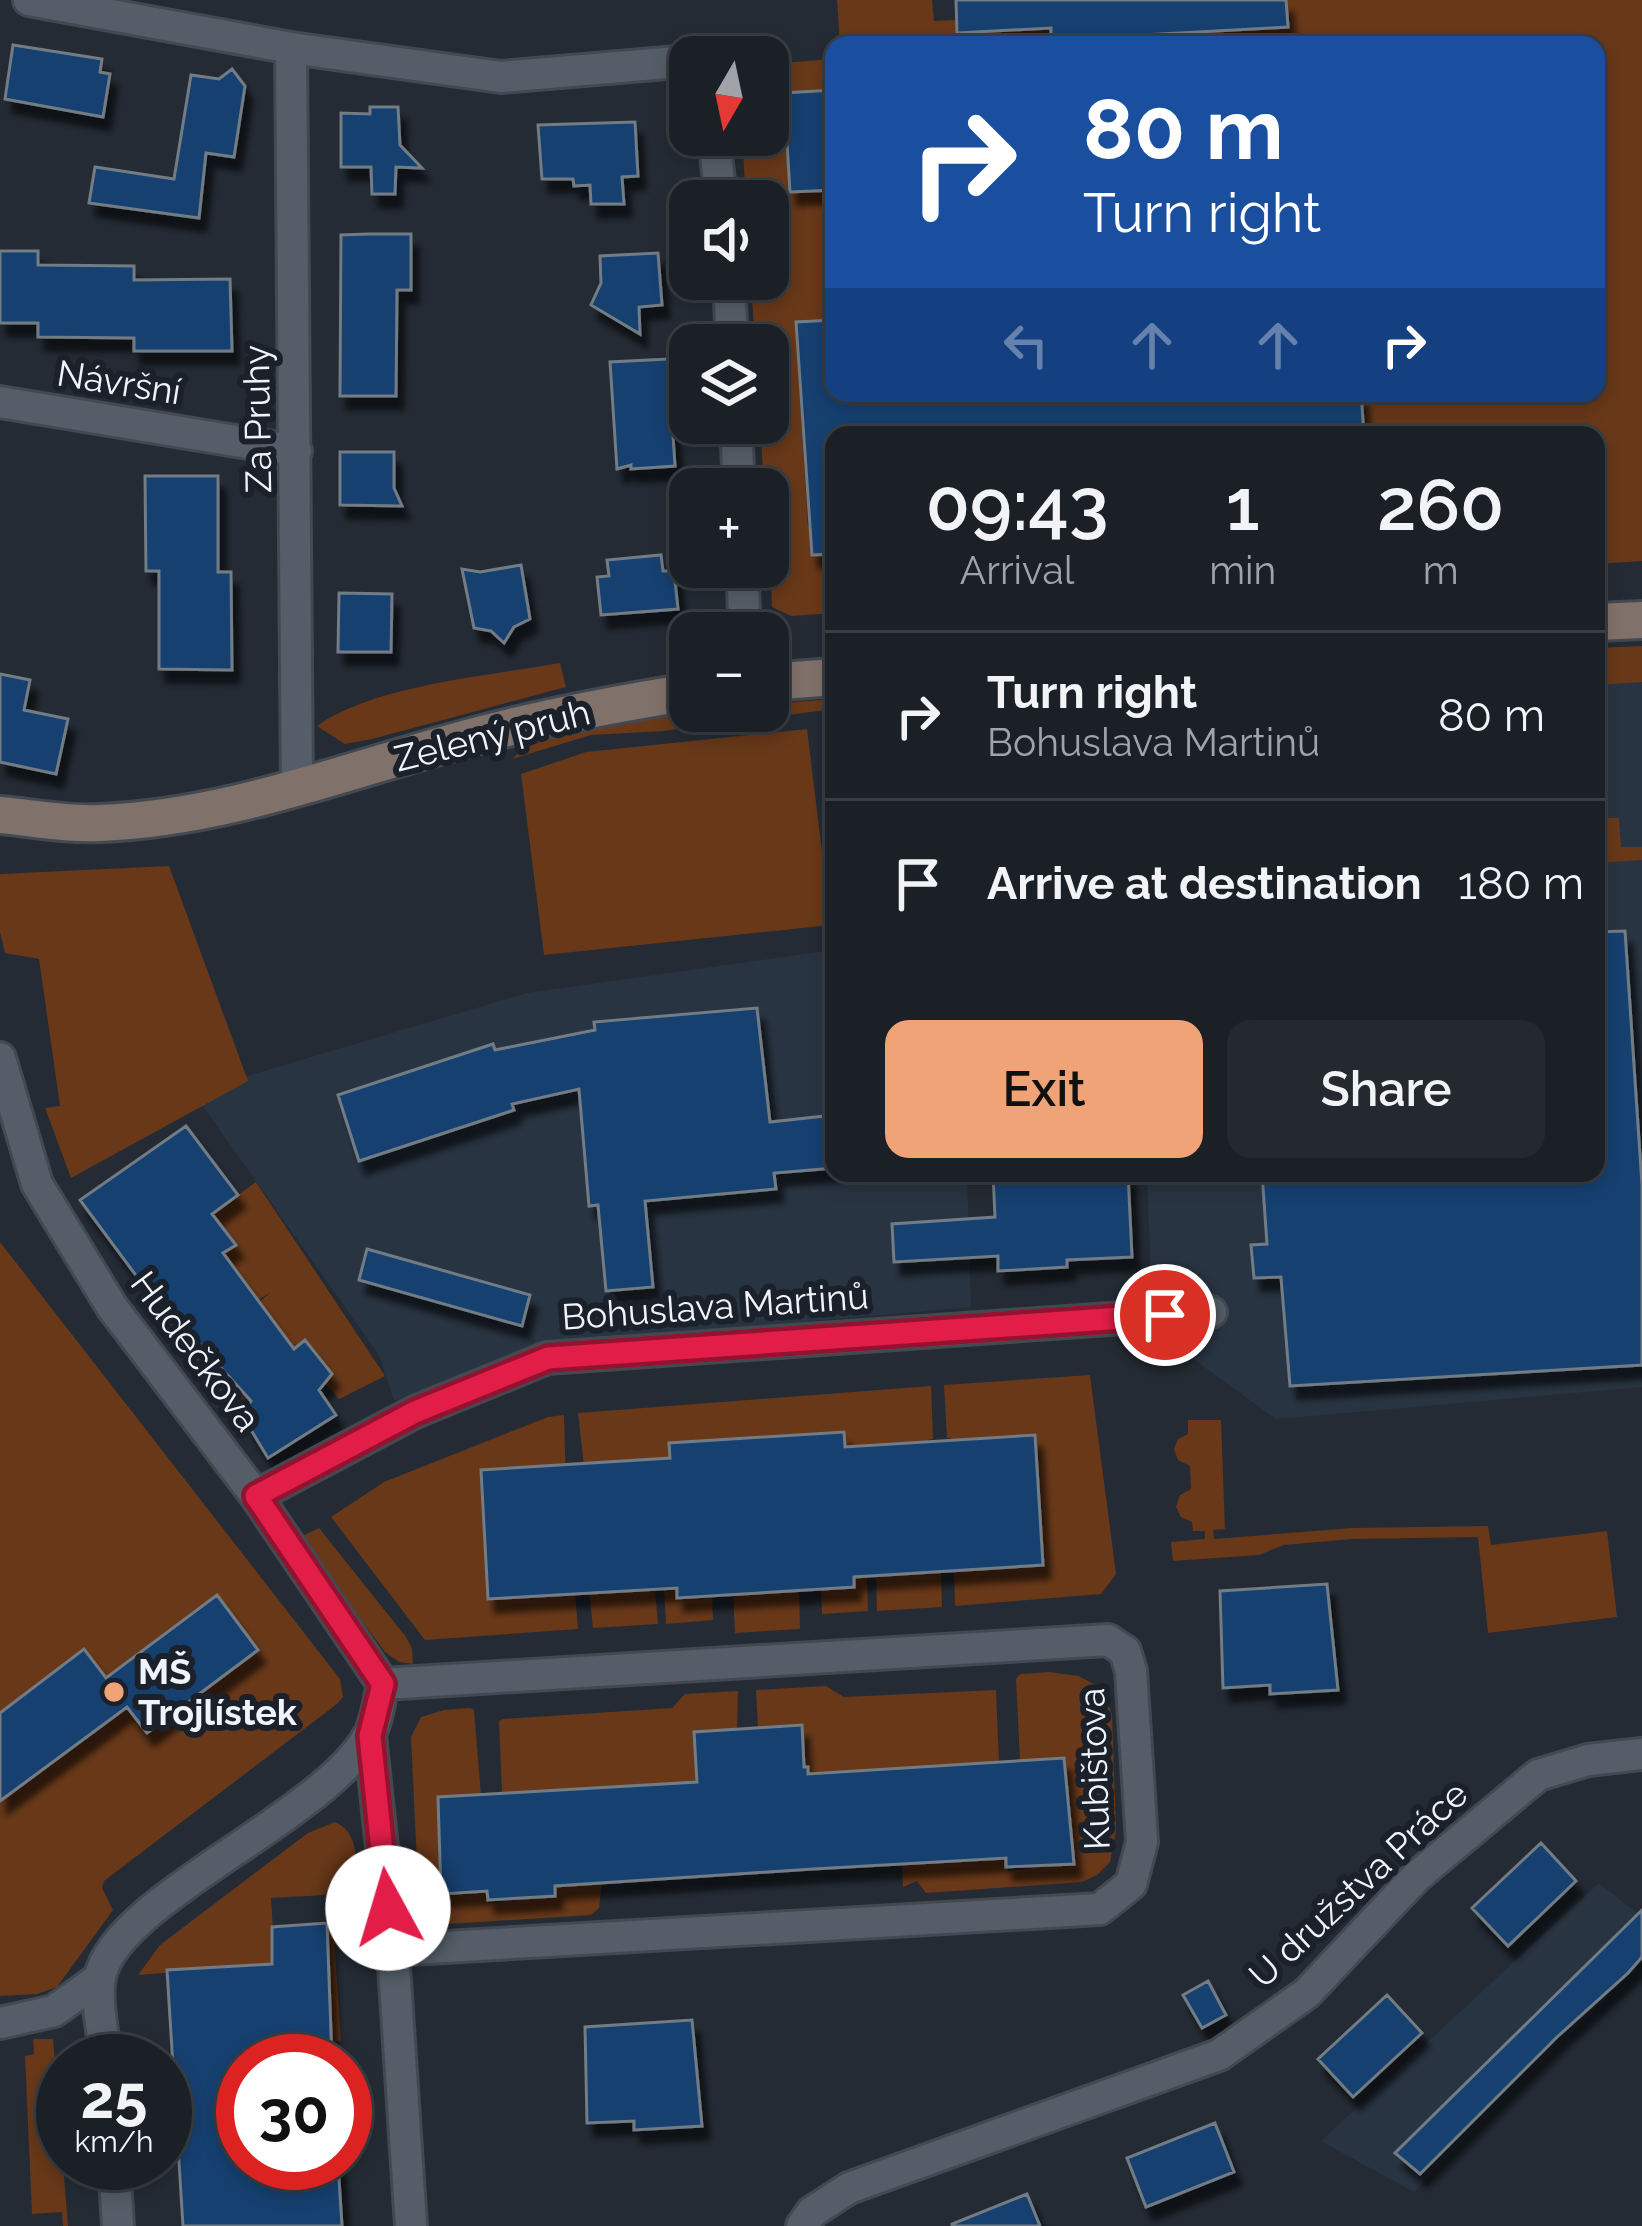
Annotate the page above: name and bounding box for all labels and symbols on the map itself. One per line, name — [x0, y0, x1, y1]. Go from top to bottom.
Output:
north arrow — [669, 36, 789, 156]
street label: Za Pruhy — [235, 345, 279, 493]
street label: Návršní — [54, 352, 184, 413]
street label: Zelený pruh — [390, 690, 594, 780]
street label: Hudečkova — [123, 1263, 269, 1439]
pin — [1114, 1264, 1216, 1366]
street label: Bohuslava Martinů — [560, 1274, 870, 1338]
place label: MŠ Trojlístek — [138, 1650, 298, 1733]
marker: MŠ Trojlístek — [101, 1679, 127, 1705]
street label: Kubištova — [1070, 1687, 1118, 1851]
street label: U družstva Práce — [1240, 1772, 1476, 1996]
position arrow — [325, 1845, 451, 1971]
speed limit sign: 30 — [216, 2034, 372, 2190]

